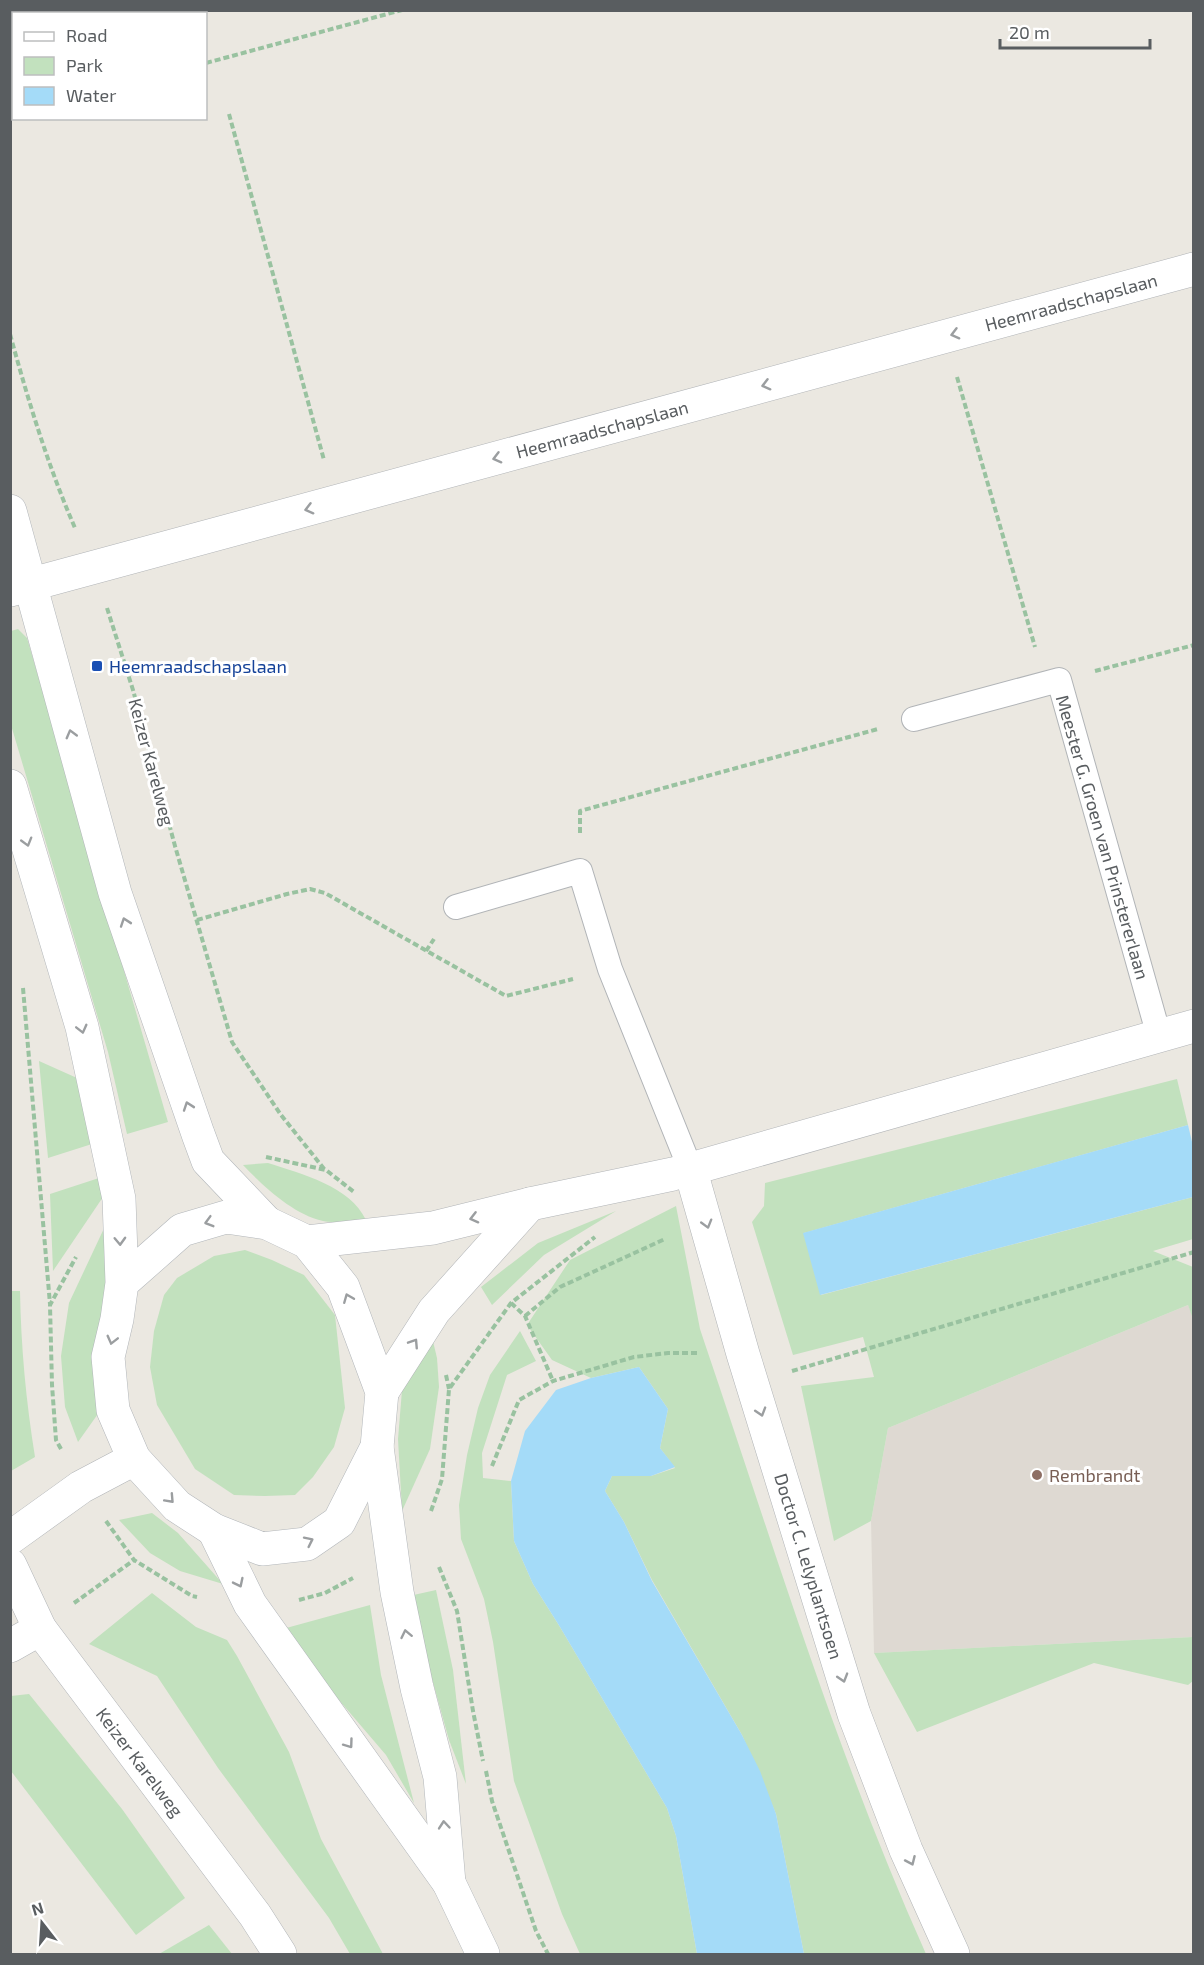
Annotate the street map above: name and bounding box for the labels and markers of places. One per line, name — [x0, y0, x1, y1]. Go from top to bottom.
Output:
place label: Heemraadschapslaan — [109, 655, 287, 677]
marker: Heemraadschapslaan — [90, 659, 104, 673]
place label: Rembrandt — [1049, 1464, 1141, 1486]
marker: Rembrandt — [1030, 1468, 1044, 1482]

